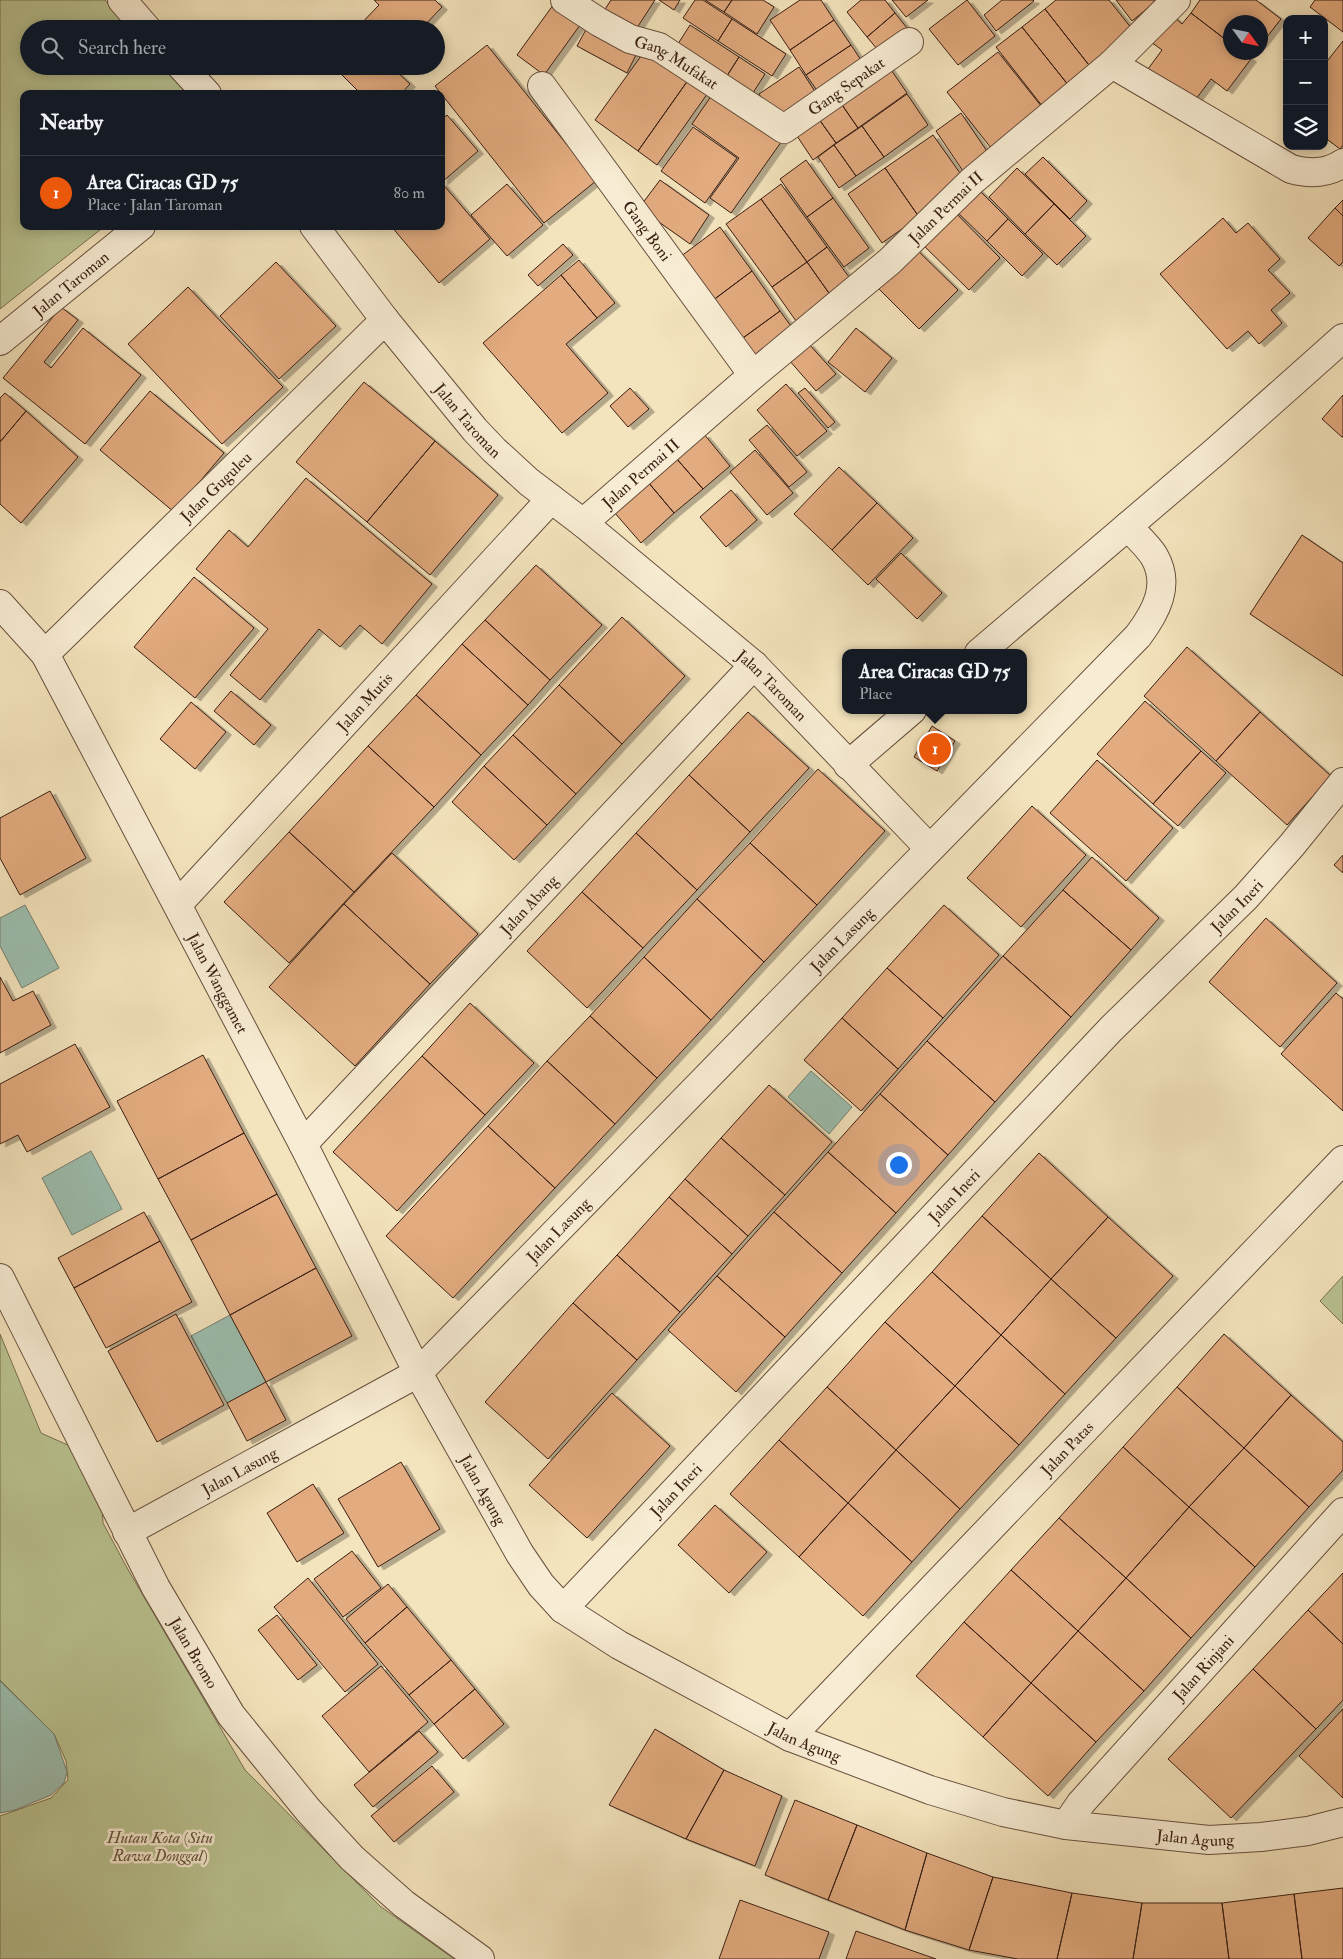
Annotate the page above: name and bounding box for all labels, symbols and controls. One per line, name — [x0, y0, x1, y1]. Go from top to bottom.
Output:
north arrow — [1223, 15, 1268, 60]
map controls — [1283, 15, 1328, 150]
button: + — [1283, 15, 1328, 60]
search box — [20, 20, 445, 75]
street label: Gang Mufakat — [632, 32, 722, 94]
icon: search — [38, 34, 66, 62]
text: Search here — [78, 36, 166, 60]
street label: Gang Sepakat — [804, 53, 889, 120]
button: − — [1283, 60, 1328, 105]
button: layers — [1283, 105, 1328, 150]
text: Nearby — [40, 109, 103, 136]
street label: Jalan Permai II — [904, 167, 987, 250]
text: Area Ciracas GD 75 — [87, 171, 238, 195]
text: 1 — [53, 183, 59, 203]
text: 80 m — [394, 183, 425, 203]
text: Place · Jalan Taroman — [87, 195, 223, 215]
street label: Gang Boni — [618, 197, 676, 265]
street label: Jalan Taroman — [28, 247, 113, 323]
street label: Jalan Taroman — [428, 378, 505, 463]
street label: Jalan Permai II — [597, 435, 684, 514]
street label: Jalan Guguleu — [176, 448, 256, 528]
street label: Jalan Taroman — [731, 645, 811, 726]
popup — [842, 649, 1027, 714]
text: Area Ciracas GD 75 — [859, 660, 1010, 684]
street label: Jalan Mutis — [332, 669, 397, 738]
text: Place — [859, 684, 892, 704]
pin: 1 — [919, 730, 951, 768]
street label: Jalan Abang — [495, 870, 563, 941]
street label: Jalan Ineri — [1206, 876, 1268, 939]
street label: Jalan Lasung — [806, 902, 879, 978]
street label: Jalan Wanggamet — [181, 929, 252, 1037]
your location — [886, 1152, 912, 1178]
street label: Jalan Ineri — [924, 1165, 985, 1229]
street label: Jalan Lasung — [522, 1193, 596, 1268]
street label: Jalan Patas — [1036, 1417, 1098, 1482]
street label: Jalan Lasung — [198, 1442, 282, 1502]
street label: Jalan Agung — [454, 1450, 511, 1530]
street label: Jalan Ineri — [646, 1459, 707, 1523]
street label: Jalan Bromo — [163, 1613, 222, 1692]
street label: Jalan Rinjani — [1168, 1631, 1239, 1707]
street label: Jalan Agung — [763, 1717, 845, 1767]
street label: Jalan Agung — [1154, 1825, 1236, 1851]
park label: Hutan Kota (Situ Rawa Donggal) — [106, 1828, 213, 1866]

